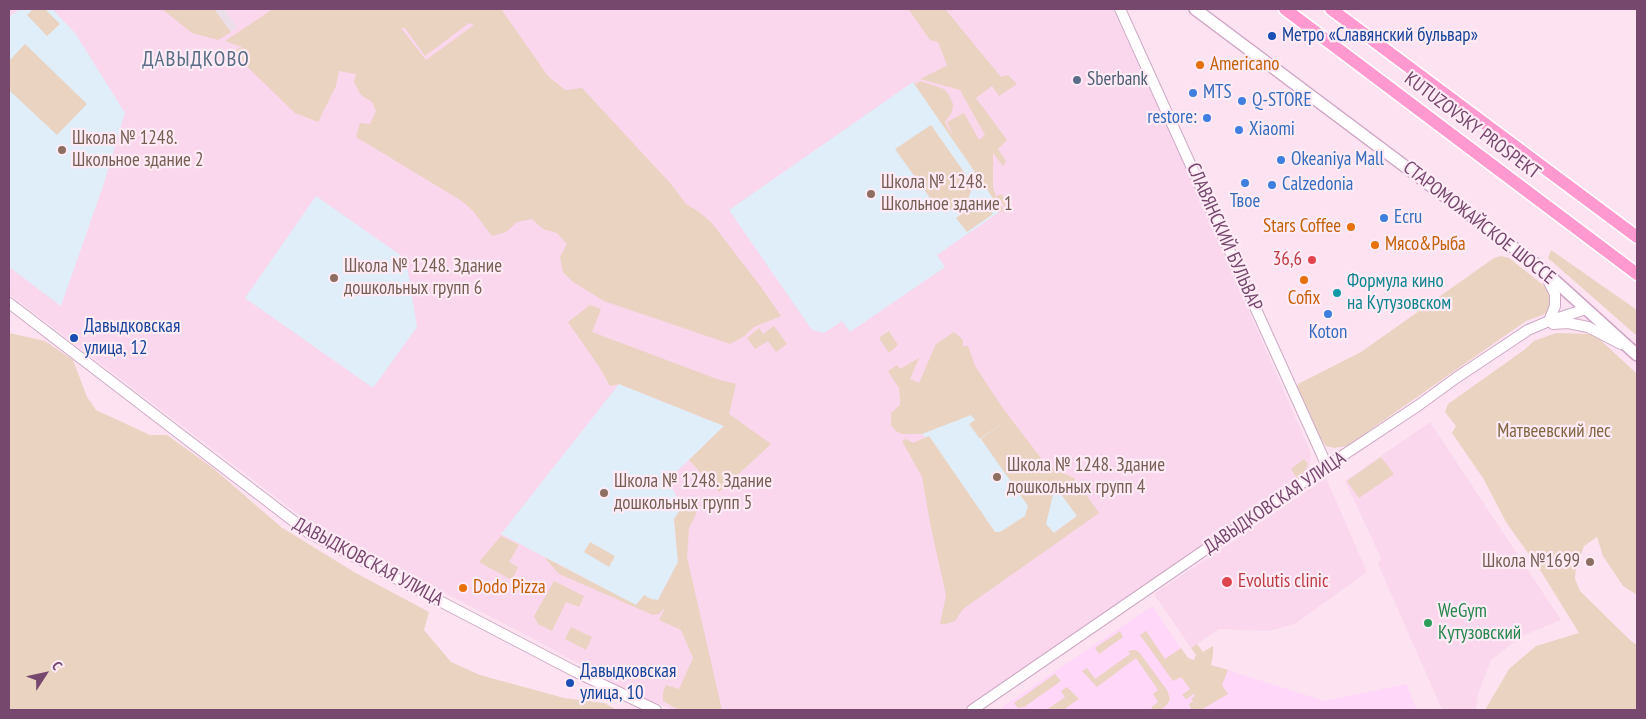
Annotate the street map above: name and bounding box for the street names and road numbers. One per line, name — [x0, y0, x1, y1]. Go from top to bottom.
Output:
street label: KUTUZOVSKY PROSPEKT — [1400, 68, 1544, 184]
street label: СТАРОМОЖАЙСКОЕ ШОССЕ — [1398, 157, 1560, 289]
street label: СЛАВЯНСКИЙ БУЛЬВАР — [1181, 160, 1267, 314]
street label: ДАВЫДКОВСКАЯ УЛИЦА — [1200, 447, 1350, 559]
street label: ДАВЫДКОВСКАЯ УЛИЦА — [289, 513, 447, 611]

